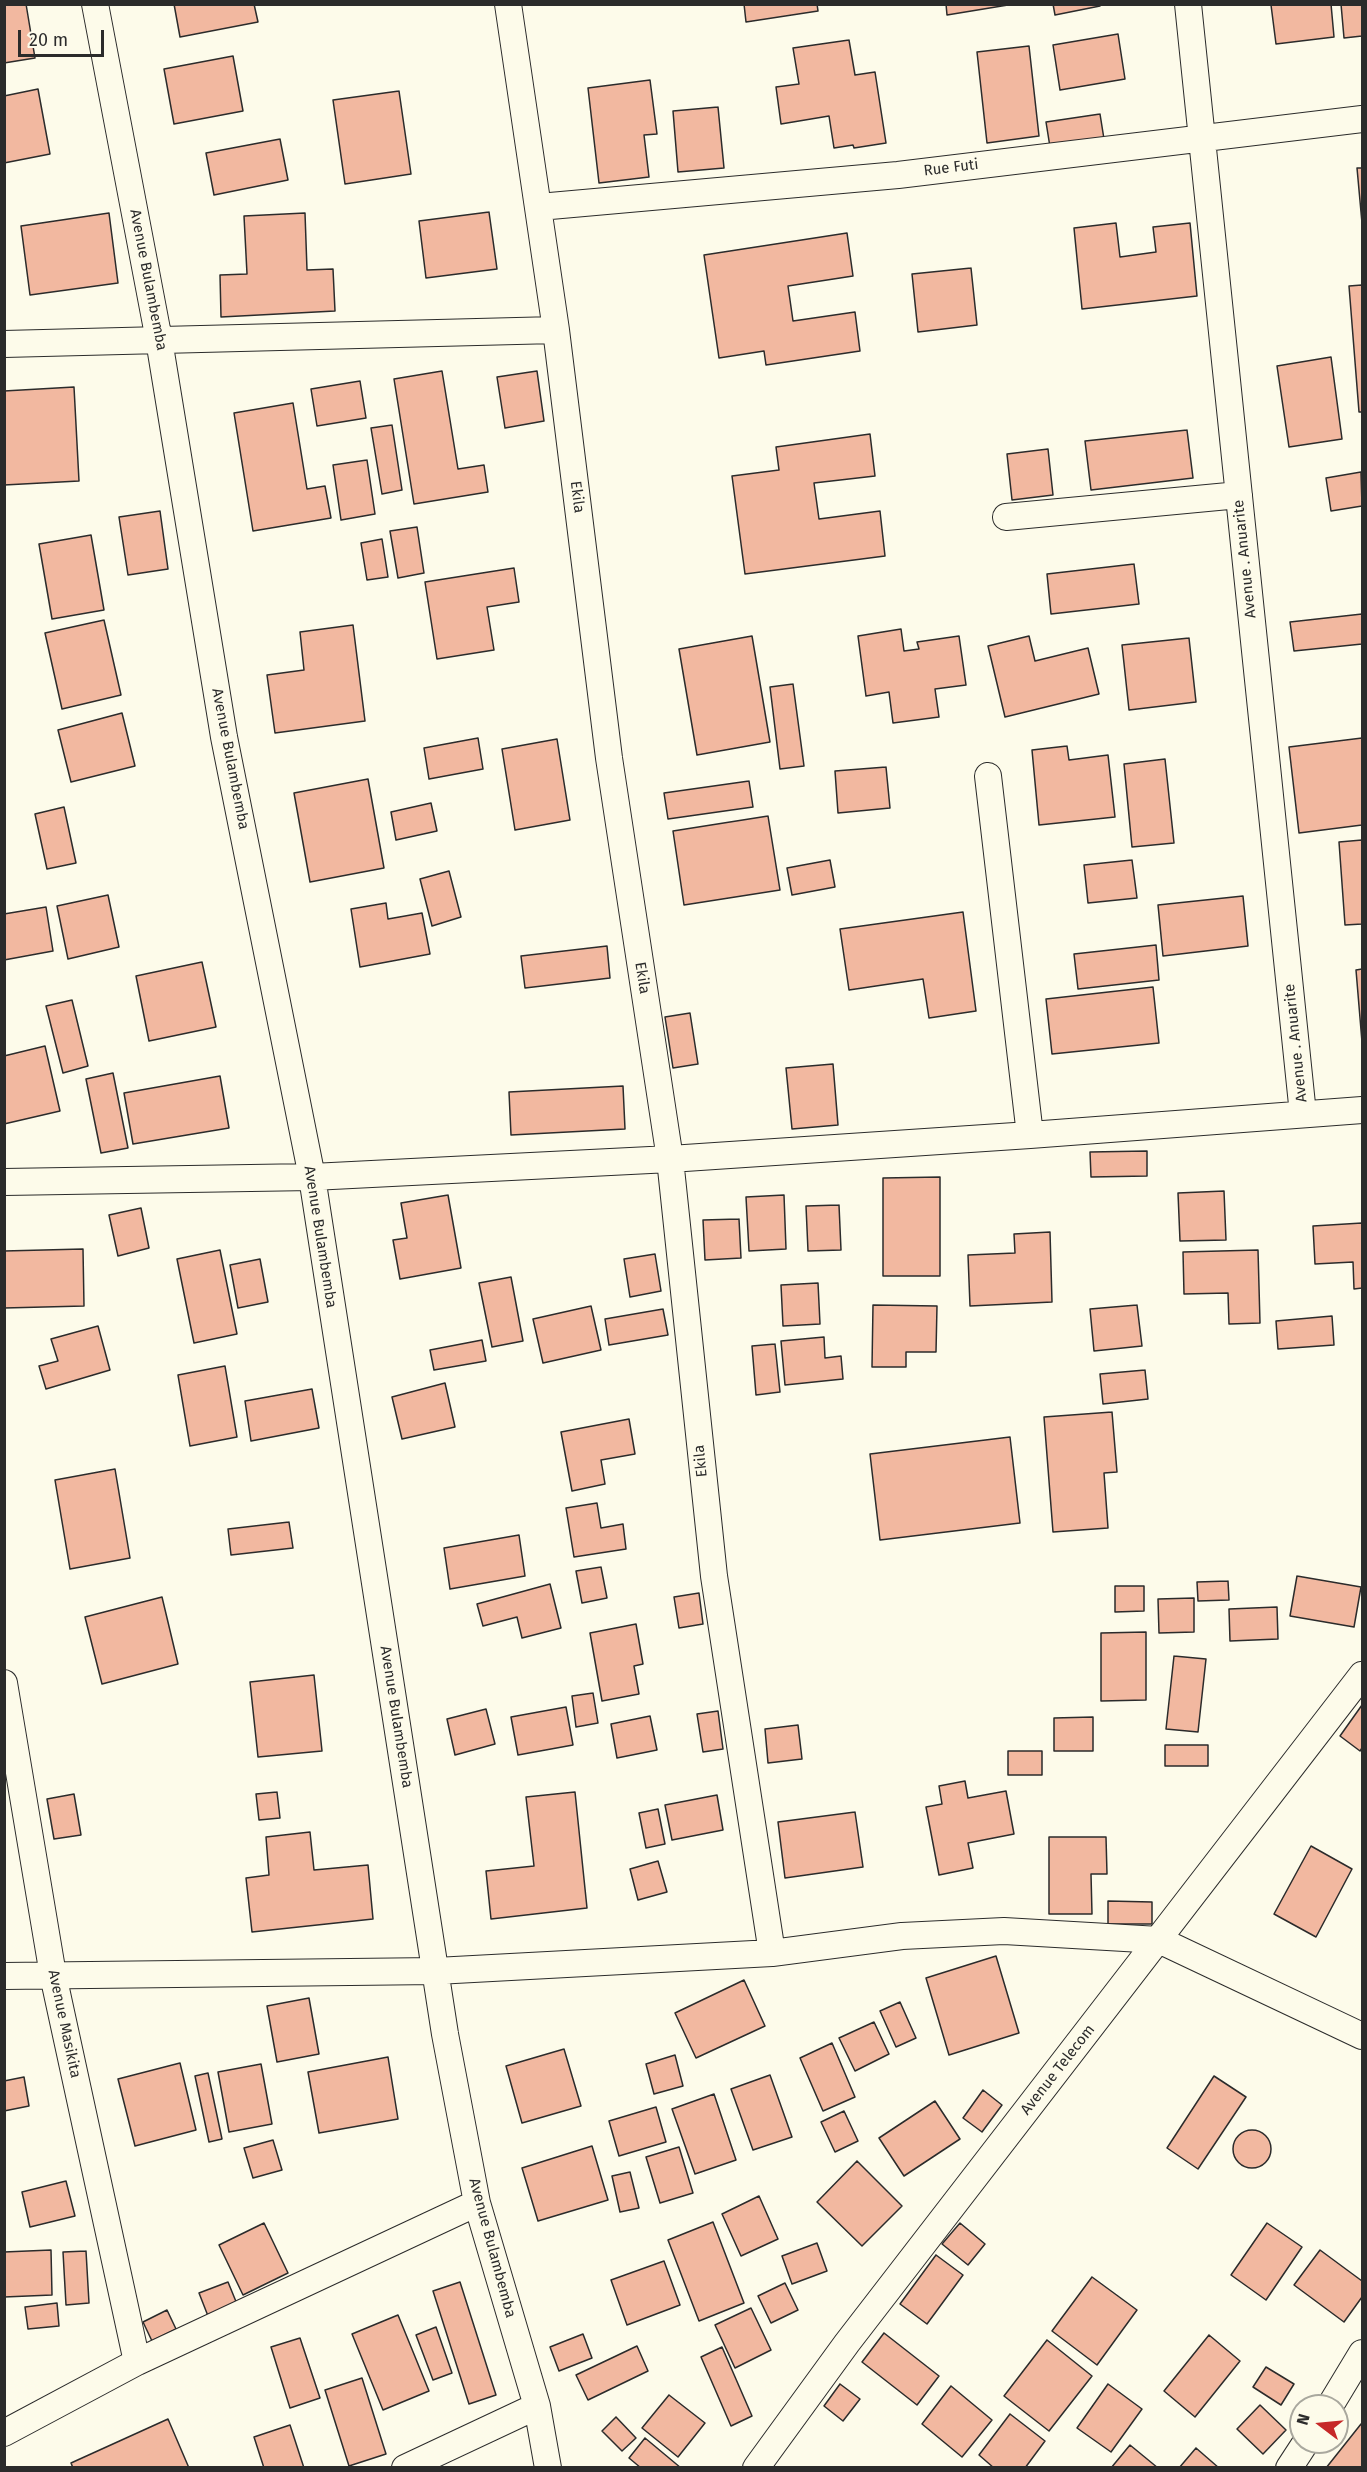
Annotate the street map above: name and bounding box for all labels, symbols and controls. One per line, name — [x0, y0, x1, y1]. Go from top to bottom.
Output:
scale bar — [21, 18, 106, 56]
text: 20 m — [29, 29, 68, 51]
street label: Rue Futi — [923, 156, 979, 180]
street label: Avenue Bulambemba — [125, 208, 171, 352]
street label: Ekila — [566, 480, 588, 514]
street label: Avenue . Anuarite — [1230, 499, 1260, 619]
street label: Avenue Bulambemba — [207, 687, 253, 831]
street label: Ekila — [631, 961, 653, 995]
street label: Avenue . Anuarite — [1281, 983, 1311, 1103]
street label: Avenue Bulambemba — [300, 1165, 340, 1309]
street label: Ekila — [690, 1444, 712, 1478]
street label: Avenue Bulambemba — [376, 1645, 416, 1789]
street label: Avenue Masikita — [44, 1968, 84, 2080]
street label: Avenue Telecom — [1017, 2021, 1099, 2119]
street label: Avenue Bulambemba — [465, 2176, 519, 2320]
north arrow — [1289, 2394, 1349, 2454]
text: N — [1293, 2412, 1314, 2427]

